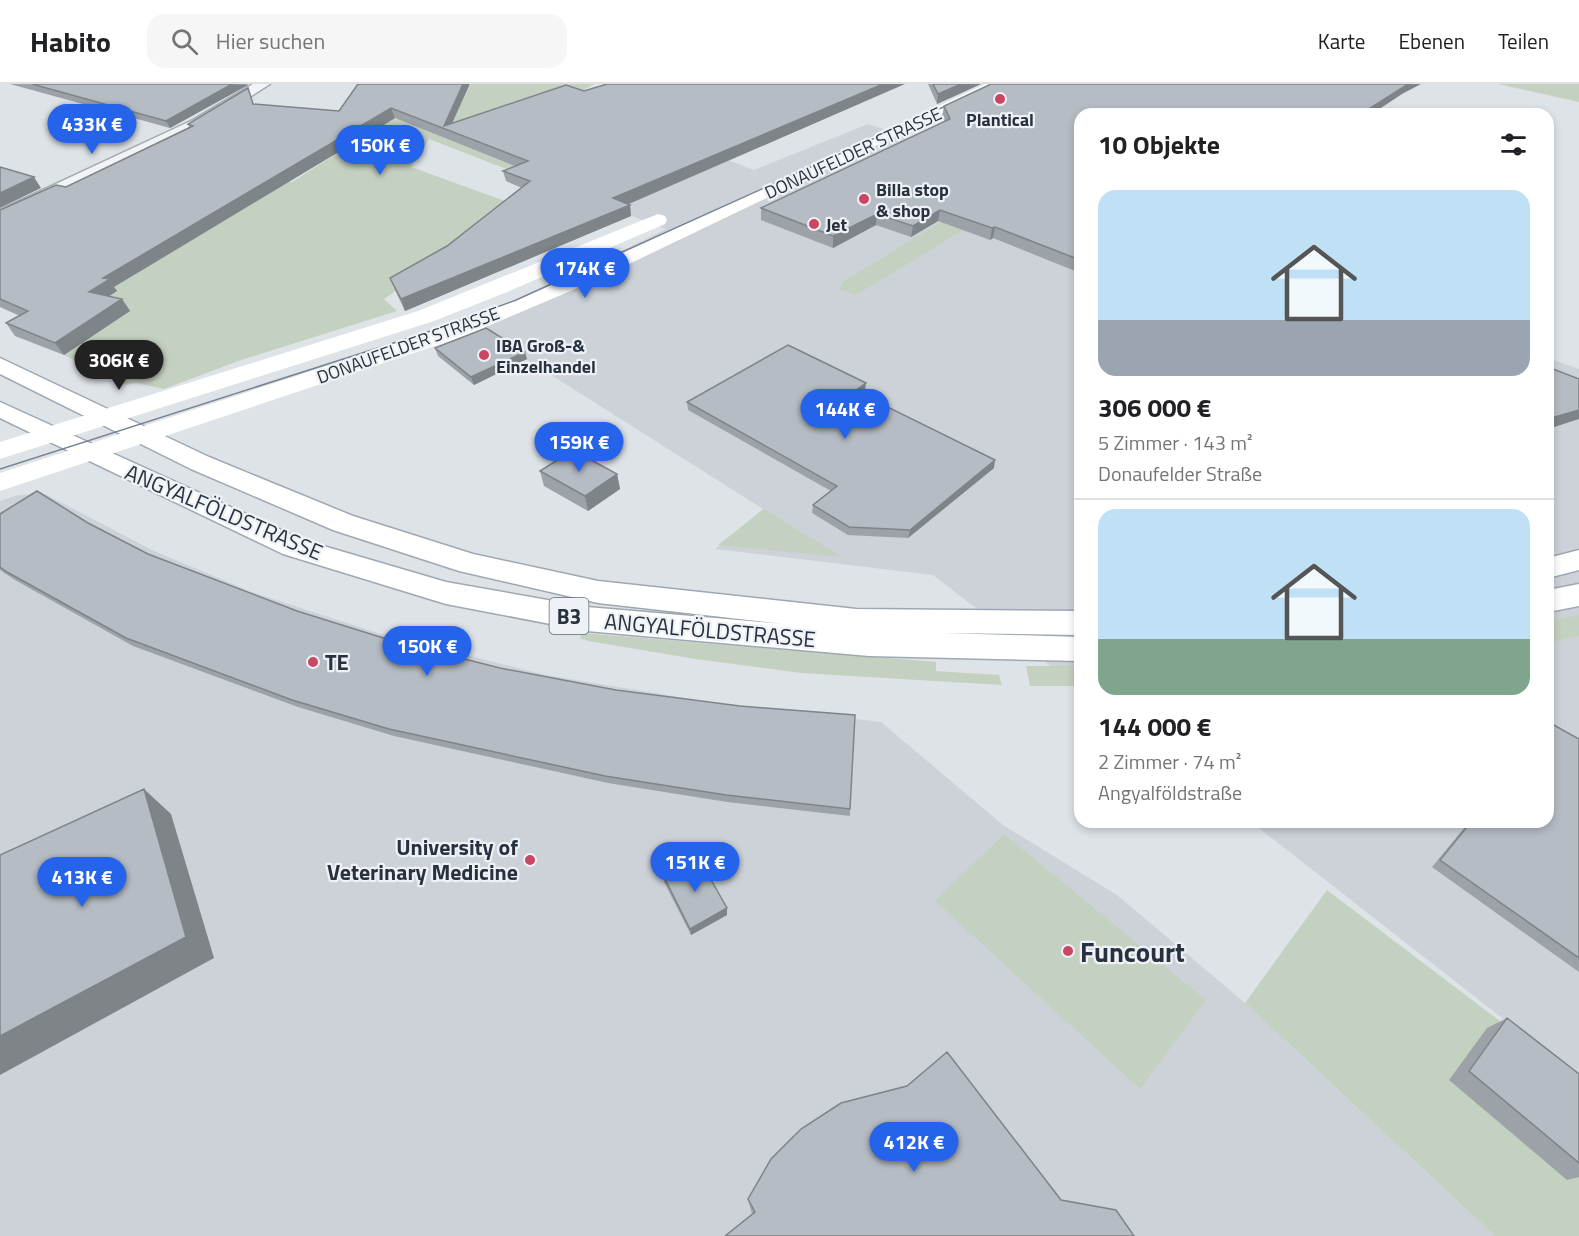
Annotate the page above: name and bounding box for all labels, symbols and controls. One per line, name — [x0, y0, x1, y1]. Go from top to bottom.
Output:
search box — [147, 14, 567, 68]
text: Habito — [30, 20, 111, 63]
text: Hier suchen — [216, 24, 325, 58]
icon: search — [168, 25, 201, 58]
text: Karte — [1318, 25, 1365, 57]
text: Ebenen — [1398, 25, 1465, 57]
text: Teilen — [1498, 25, 1549, 57]
marker: Plantical — [993, 92, 1007, 106]
street label: DONAUFELDER STRASSE — [760, 100, 946, 206]
pin: 433K € — [43, 104, 141, 155]
place label: Plantical — [966, 106, 1034, 133]
text: 433K € — [61, 108, 123, 139]
pin: 150K € — [331, 125, 429, 176]
text: 10 Objekte — [1098, 125, 1220, 164]
icon: filters — [1497, 128, 1530, 161]
text: 150K € — [349, 129, 411, 160]
place label: Billa stop & shop — [876, 176, 949, 224]
marker: Billa stop & shop — [857, 192, 871, 206]
place label: Jet — [826, 211, 848, 238]
marker: Jet — [807, 217, 821, 231]
icon: home — [1260, 229, 1368, 337]
pin: 174K € — [536, 248, 634, 299]
text: 174K € — [554, 252, 616, 283]
street label: DONAUFELDER STRASSE — [313, 299, 503, 391]
place label: IBA Groß-& Einzelhandel — [496, 332, 596, 380]
pin: 306K € — [70, 340, 168, 391]
text: 306K € — [88, 344, 150, 375]
marker: IBA Groß-& Einzelhandel — [477, 348, 491, 362]
text: 306 000 € — [1098, 388, 1211, 427]
pin: 144K € — [796, 389, 894, 440]
text: 144K € — [814, 393, 876, 424]
pin: 159K € — [530, 422, 628, 473]
text: 159K € — [548, 426, 610, 457]
text: 5 Zimmer · 143 m² — [1098, 427, 1253, 458]
street label: ANGYALFÖLDSTRASSE — [120, 455, 328, 569]
text: Donaufelder Straße — [1098, 458, 1262, 489]
icon: home — [1260, 548, 1368, 656]
road number: B3 — [550, 598, 588, 634]
street label: ANGYALFÖLDSTRASSE — [603, 604, 817, 656]
pin: 150K € — [378, 626, 476, 677]
text: 150K € — [396, 630, 458, 661]
place label: TE — [325, 645, 349, 679]
marker: TE — [306, 655, 320, 669]
text: 144 000 € — [1098, 707, 1211, 746]
text: 2 Zimmer · 74 m² — [1098, 746, 1241, 777]
text: Angyalföldstraße — [1098, 777, 1242, 808]
place label: University of Veterinary Medicine — [327, 830, 518, 889]
pin: 151K € — [646, 842, 744, 893]
text: 151K € — [664, 846, 726, 877]
marker: University of Veterinary Medicine — [523, 853, 537, 867]
pin: 413K € — [33, 857, 131, 908]
text: 413K € — [51, 861, 113, 892]
place label: Funcourt — [1080, 931, 1185, 972]
marker: Funcourt — [1061, 944, 1075, 958]
pin: 412K € — [865, 1122, 963, 1173]
text: 412K € — [883, 1126, 945, 1157]

